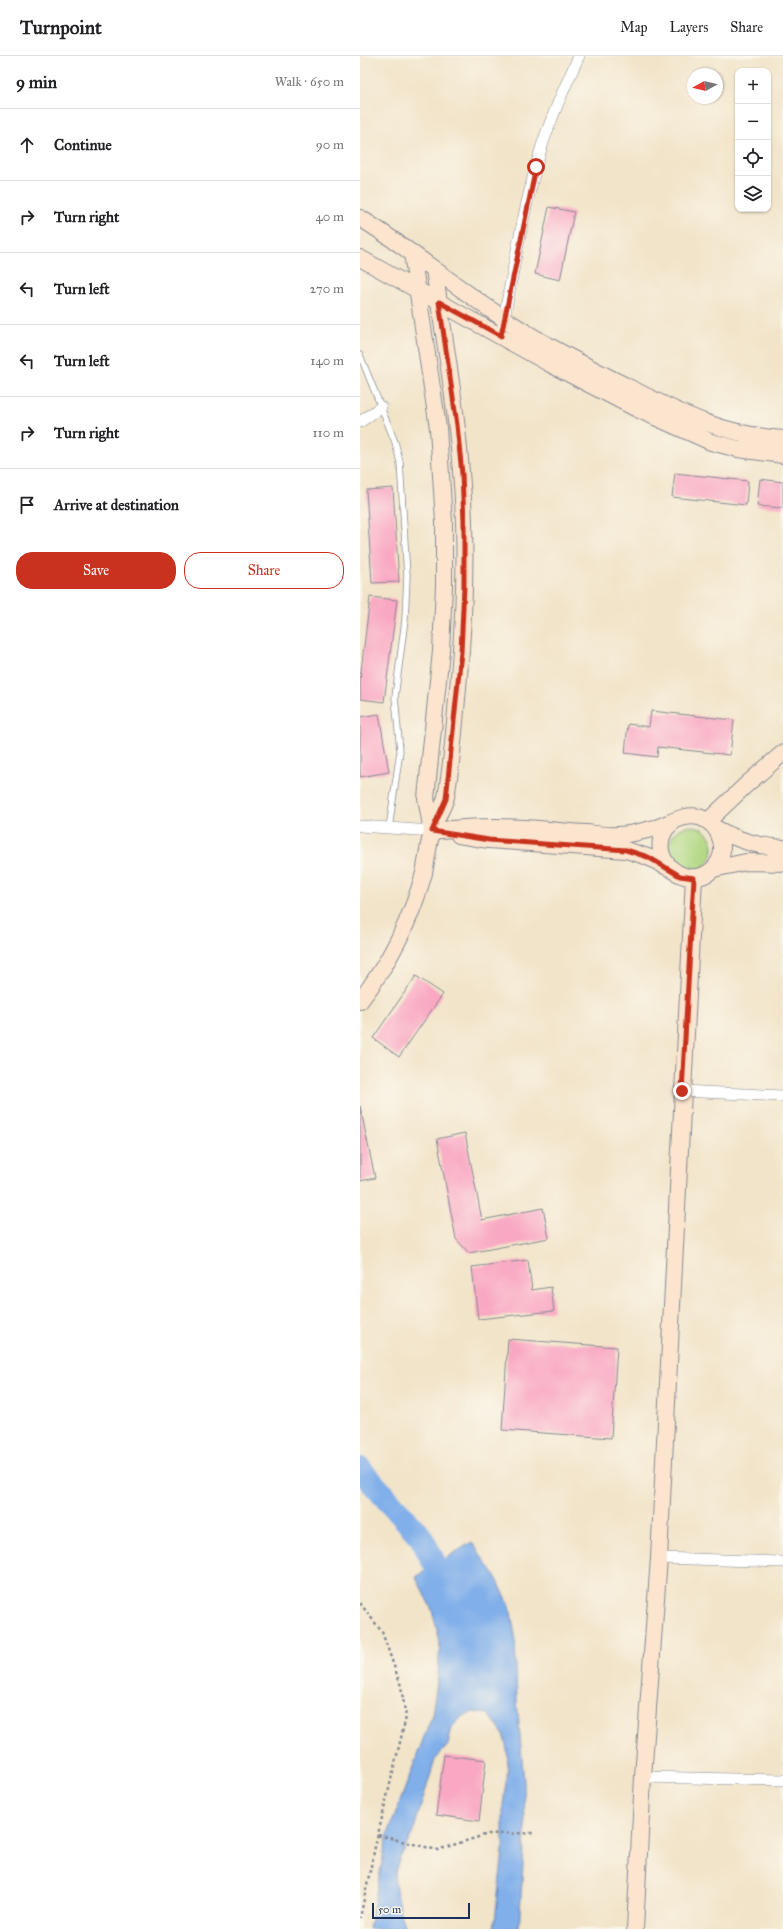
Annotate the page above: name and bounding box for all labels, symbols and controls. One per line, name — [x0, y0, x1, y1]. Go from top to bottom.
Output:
text: Turnpoint — [20, 16, 102, 39]
text: Map — [620, 19, 648, 36]
text: Layers — [670, 19, 708, 36]
text: Share — [730, 19, 763, 36]
north arrow — [687, 68, 723, 104]
map controls — [735, 68, 771, 212]
button: + — [735, 68, 771, 104]
text: 9 min — [16, 72, 57, 93]
text: Walk · 650 m — [275, 74, 344, 90]
button: − — [735, 104, 771, 140]
icon: ahead — [16, 134, 38, 156]
text: Continue — [54, 136, 112, 154]
text: 90 m — [316, 137, 344, 153]
button: locate — [735, 140, 771, 176]
route start — [527, 158, 545, 176]
button: layers — [735, 176, 771, 212]
icon: right — [16, 206, 38, 228]
text: Turn right — [54, 208, 119, 226]
text: 40 m — [315, 209, 344, 225]
icon: left — [16, 278, 38, 300]
text: Turn left — [54, 280, 110, 298]
text: 270 m — [310, 281, 344, 297]
icon: left — [16, 350, 38, 372]
text: Turn left — [54, 352, 110, 370]
text: 140 m — [310, 353, 344, 369]
icon: right — [16, 422, 38, 444]
text: Turn right — [54, 424, 119, 442]
text: 110 m — [312, 425, 344, 441]
icon: arrive — [16, 494, 38, 516]
text: Arrive at destination — [54, 496, 179, 514]
button: Save — [16, 552, 176, 589]
button: Share — [184, 552, 344, 589]
route end — [673, 1082, 691, 1100]
scale bar — [372, 1901, 470, 1920]
text: 50 m — [378, 1903, 401, 1916]

